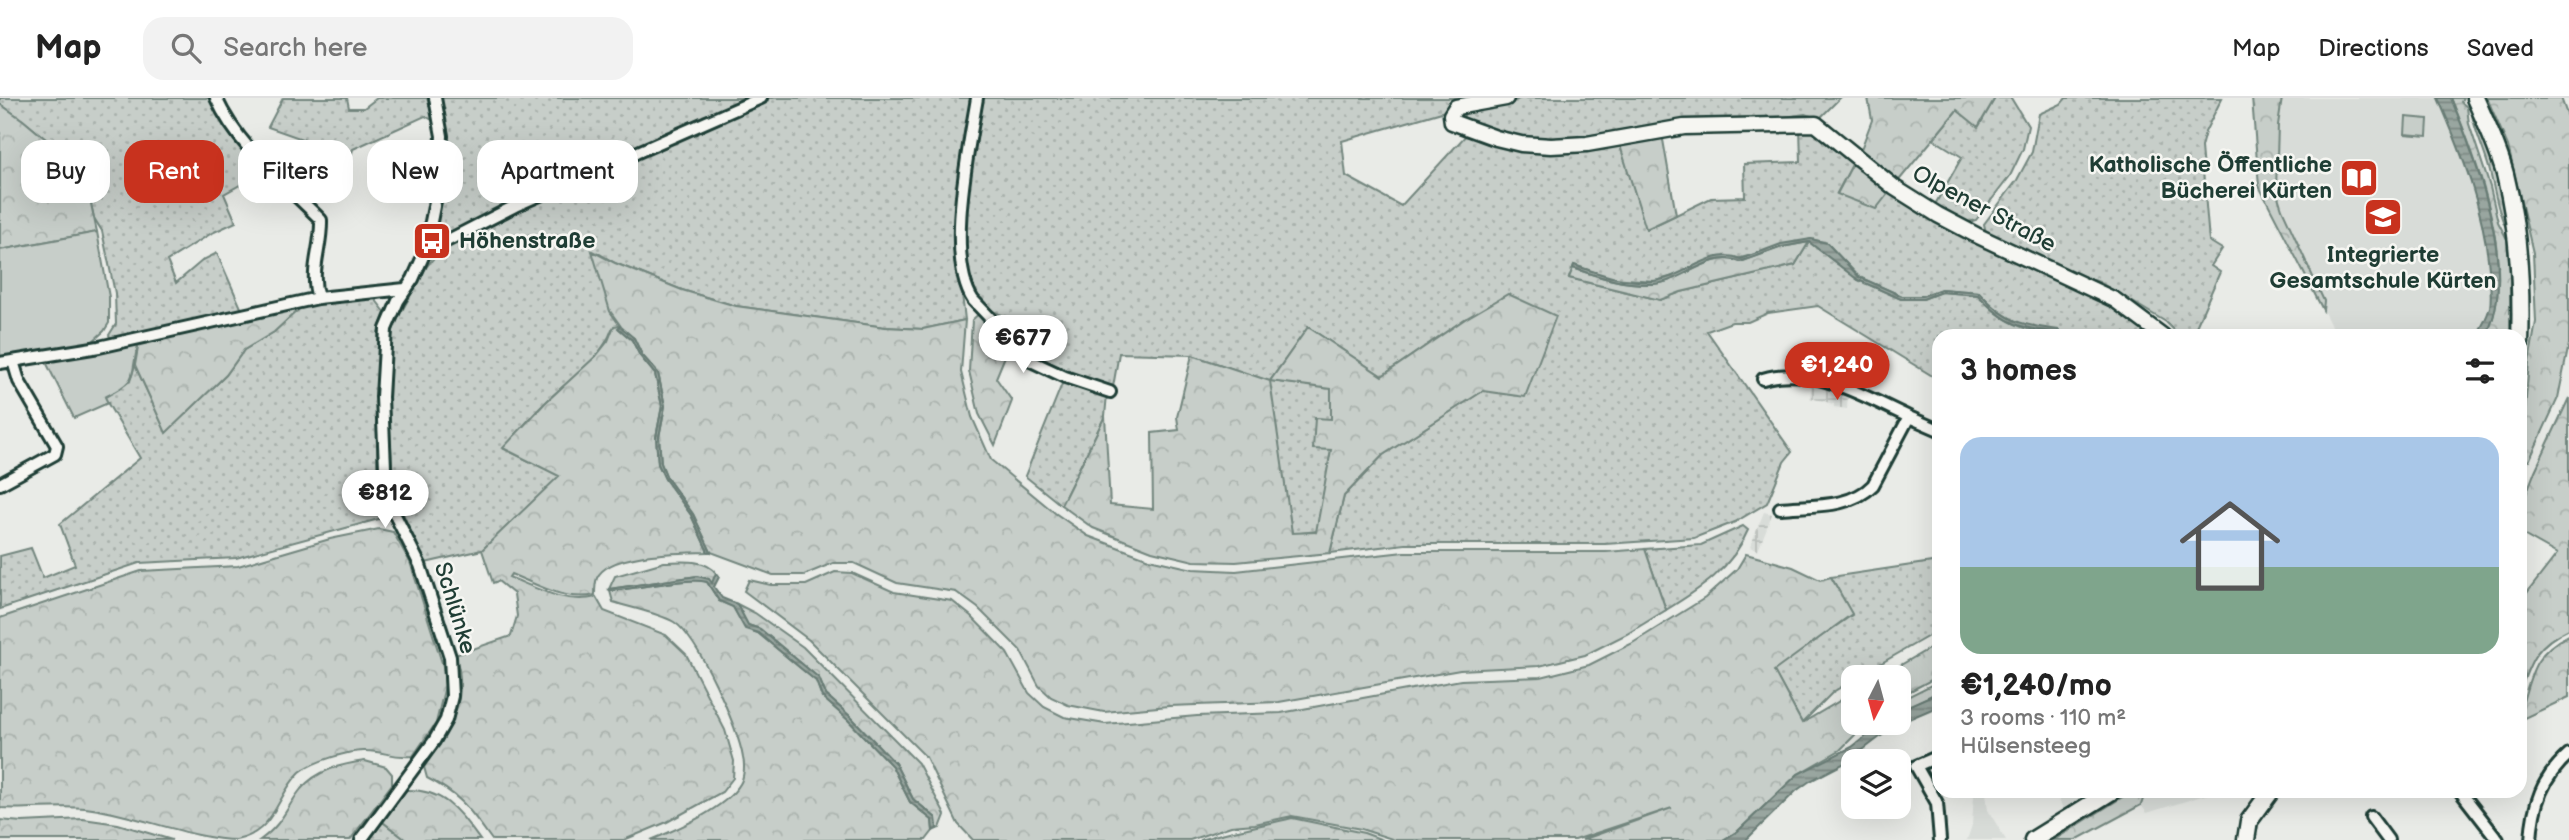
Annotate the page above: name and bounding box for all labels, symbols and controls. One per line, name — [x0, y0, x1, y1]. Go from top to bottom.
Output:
search box — [143, 17, 633, 80]
text: Map — [35, 28, 101, 68]
icon: search — [167, 29, 205, 67]
text: Search here — [223, 33, 367, 64]
text: Map — [2232, 34, 2280, 63]
text: Directions — [2318, 34, 2429, 63]
text: Saved — [2467, 34, 2534, 63]
chip: Buy — [21, 140, 110, 203]
chip: Rent — [124, 140, 224, 203]
chip: Filters — [238, 140, 353, 203]
chip: New — [367, 140, 463, 203]
chip: Apartment — [477, 140, 638, 203]
place label: Katholische Öffentliche Bücherei Kürten — [2089, 150, 2332, 205]
library icon: Katholische Öffentliche Bücherei Kürten — [2338, 157, 2380, 199]
street label: Olpener Straße — [1907, 159, 2061, 259]
school or university icon: Integrierte Gesamtschule Kürten — [2362, 196, 2404, 238]
bus stop icon: Höhenstraße — [411, 220, 453, 262]
place label: Höhenstraße — [459, 227, 596, 255]
place label: Integrierte Gesamtschule Kürten — [2270, 241, 2496, 295]
pin: €677 — [982, 316, 1064, 375]
text: €677 — [995, 324, 1051, 352]
pin: €1,240 — [1780, 342, 1894, 402]
text: €1,240 — [1801, 351, 1873, 379]
icon: filters — [2461, 352, 2499, 390]
text: 3 homes — [1960, 353, 2077, 389]
pin: €812 — [344, 470, 426, 530]
text: €812 — [358, 479, 412, 507]
icon: home — [2167, 483, 2293, 609]
street label: Schlünke — [428, 559, 482, 657]
north arrow — [1841, 665, 1911, 735]
map controls — [1841, 665, 1911, 819]
text: €1,240/mo — [1960, 668, 2112, 704]
text: 3 rooms · 110 m² — [1960, 704, 2126, 732]
text: Hülsensteeg — [1960, 732, 2091, 760]
button: layers — [1841, 749, 1911, 819]

